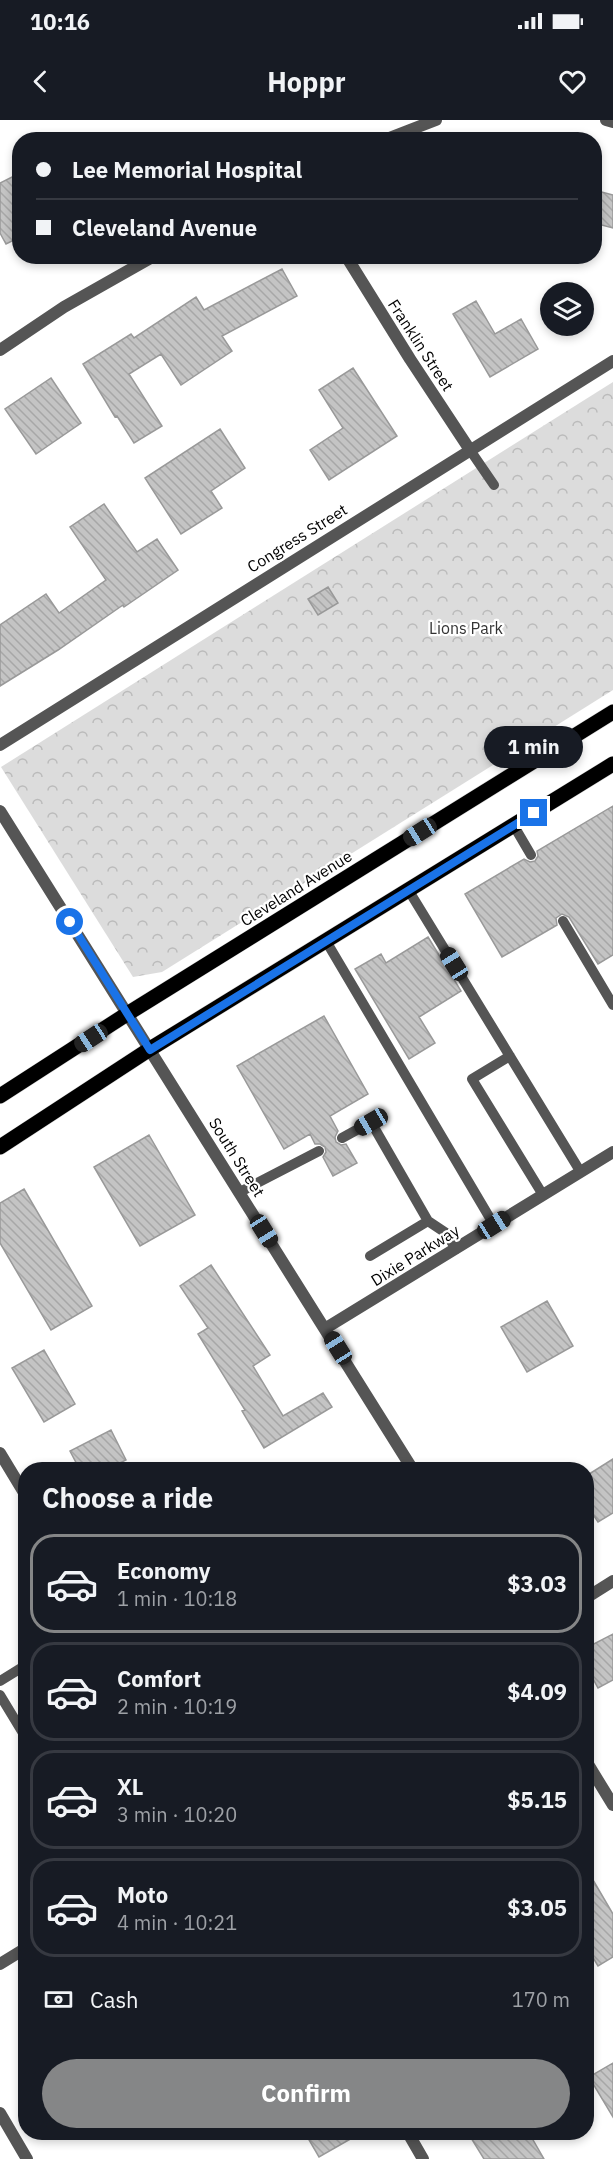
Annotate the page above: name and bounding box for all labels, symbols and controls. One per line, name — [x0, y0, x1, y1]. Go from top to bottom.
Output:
text: 10:16 — [30, 7, 90, 36]
text: Hoppr — [267, 64, 346, 99]
icon: back — [24, 65, 57, 98]
icon: heart — [556, 65, 589, 98]
text: Lee Memorial Hospital — [72, 155, 302, 184]
text: Cleveland Avenue — [72, 213, 257, 242]
map controls — [540, 282, 594, 336]
button: layers — [540, 282, 594, 336]
street label: Franklin Street — [384, 295, 458, 395]
street label: Congress Street — [243, 499, 351, 577]
park label: Lions Park — [429, 618, 504, 638]
callout: 1 min — [484, 726, 584, 768]
text: 1 min — [507, 733, 560, 760]
route end — [520, 799, 547, 826]
car — [400, 815, 440, 849]
street label: Cleveland Avenue — [236, 846, 356, 930]
route start — [56, 908, 83, 935]
car — [437, 944, 471, 984]
car — [71, 1021, 111, 1055]
car — [351, 1105, 391, 1139]
street label: South Street — [205, 1114, 269, 1200]
car — [474, 1208, 514, 1242]
car — [247, 1211, 281, 1251]
street label: Dixie Parkway — [367, 1220, 463, 1290]
car — [321, 1328, 355, 1368]
text: Choose a ride — [42, 1480, 213, 1515]
text: Economy — [117, 1556, 211, 1585]
icon: car — [45, 1557, 99, 1611]
text: $3.03 — [507, 1569, 567, 1598]
text: 1 min · 10:18 — [117, 1585, 237, 1612]
text: Comfort — [117, 1664, 201, 1693]
icon: car — [45, 1665, 99, 1719]
text: $4.09 — [507, 1677, 567, 1706]
text: 2 min · 10:19 — [117, 1693, 237, 1720]
text: XL — [117, 1772, 143, 1801]
icon: car — [45, 1773, 99, 1827]
text: $5.15 — [507, 1785, 567, 1814]
text: 3 min · 10:20 — [117, 1801, 237, 1828]
text: Moto — [117, 1880, 168, 1909]
icon: car — [45, 1881, 99, 1935]
text: $3.05 — [507, 1893, 567, 1922]
text: 4 min · 10:21 — [117, 1909, 237, 1936]
icon: cash — [42, 1983, 75, 2016]
text: Cash — [90, 1985, 139, 2014]
text: 170 m — [512, 1986, 570, 2013]
button: Confirm — [42, 2059, 570, 2128]

